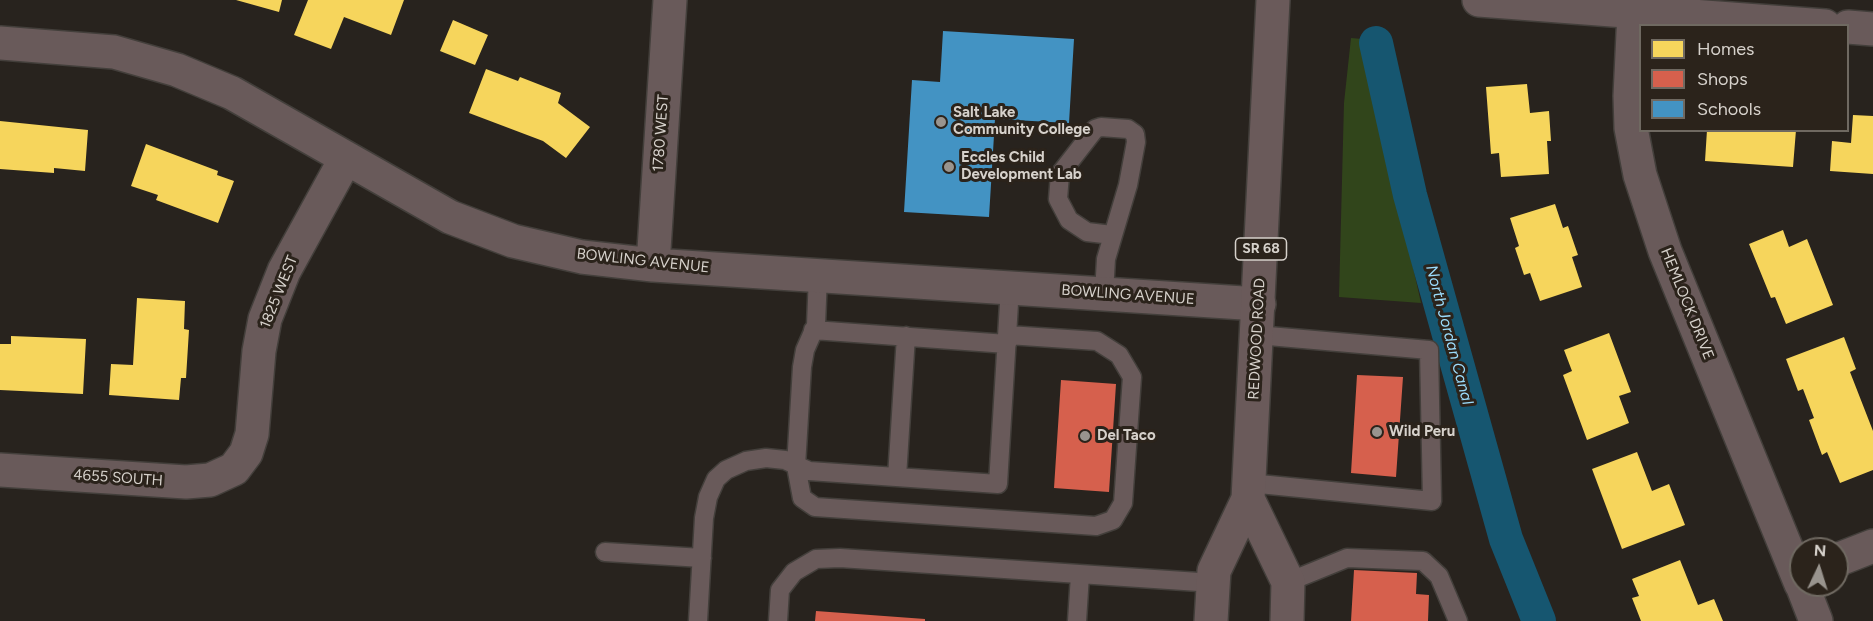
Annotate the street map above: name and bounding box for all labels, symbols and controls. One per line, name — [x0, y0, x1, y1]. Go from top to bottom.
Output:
legend — [1639, 24, 1849, 132]
text: Homes — [1697, 38, 1755, 60]
text: Shops — [1697, 68, 1748, 90]
street label: 1780 WEST — [649, 94, 673, 172]
text: Schools — [1697, 98, 1761, 120]
place label: Salt Lake Community College — [953, 104, 1091, 139]
marker: Salt Lake Community College — [934, 115, 948, 129]
place label: Eccles Child Development Lab — [961, 149, 1082, 184]
marker: Eccles Child Development Lab — [942, 160, 956, 174]
road number: SR 68 — [1236, 238, 1286, 260]
street label: BOWLING AVENUE — [576, 245, 710, 277]
street label: HEMLOCK DRIVE — [1656, 246, 1718, 362]
street label: 1825 WEST — [256, 253, 302, 331]
water label: North Jordan Canal — [1421, 263, 1477, 407]
street label: REDWOOD ROAD — [1245, 278, 1269, 400]
street label: BOWLING AVENUE — [1061, 281, 1195, 309]
place label: Wild Peru — [1389, 423, 1455, 441]
marker: Wild Peru — [1370, 425, 1384, 439]
place label: Del Taco — [1097, 427, 1156, 445]
marker: Del Taco — [1078, 429, 1092, 443]
street label: 4655 SOUTH — [73, 466, 163, 490]
north arrow — [1789, 537, 1849, 597]
text: N — [1813, 541, 1827, 560]

